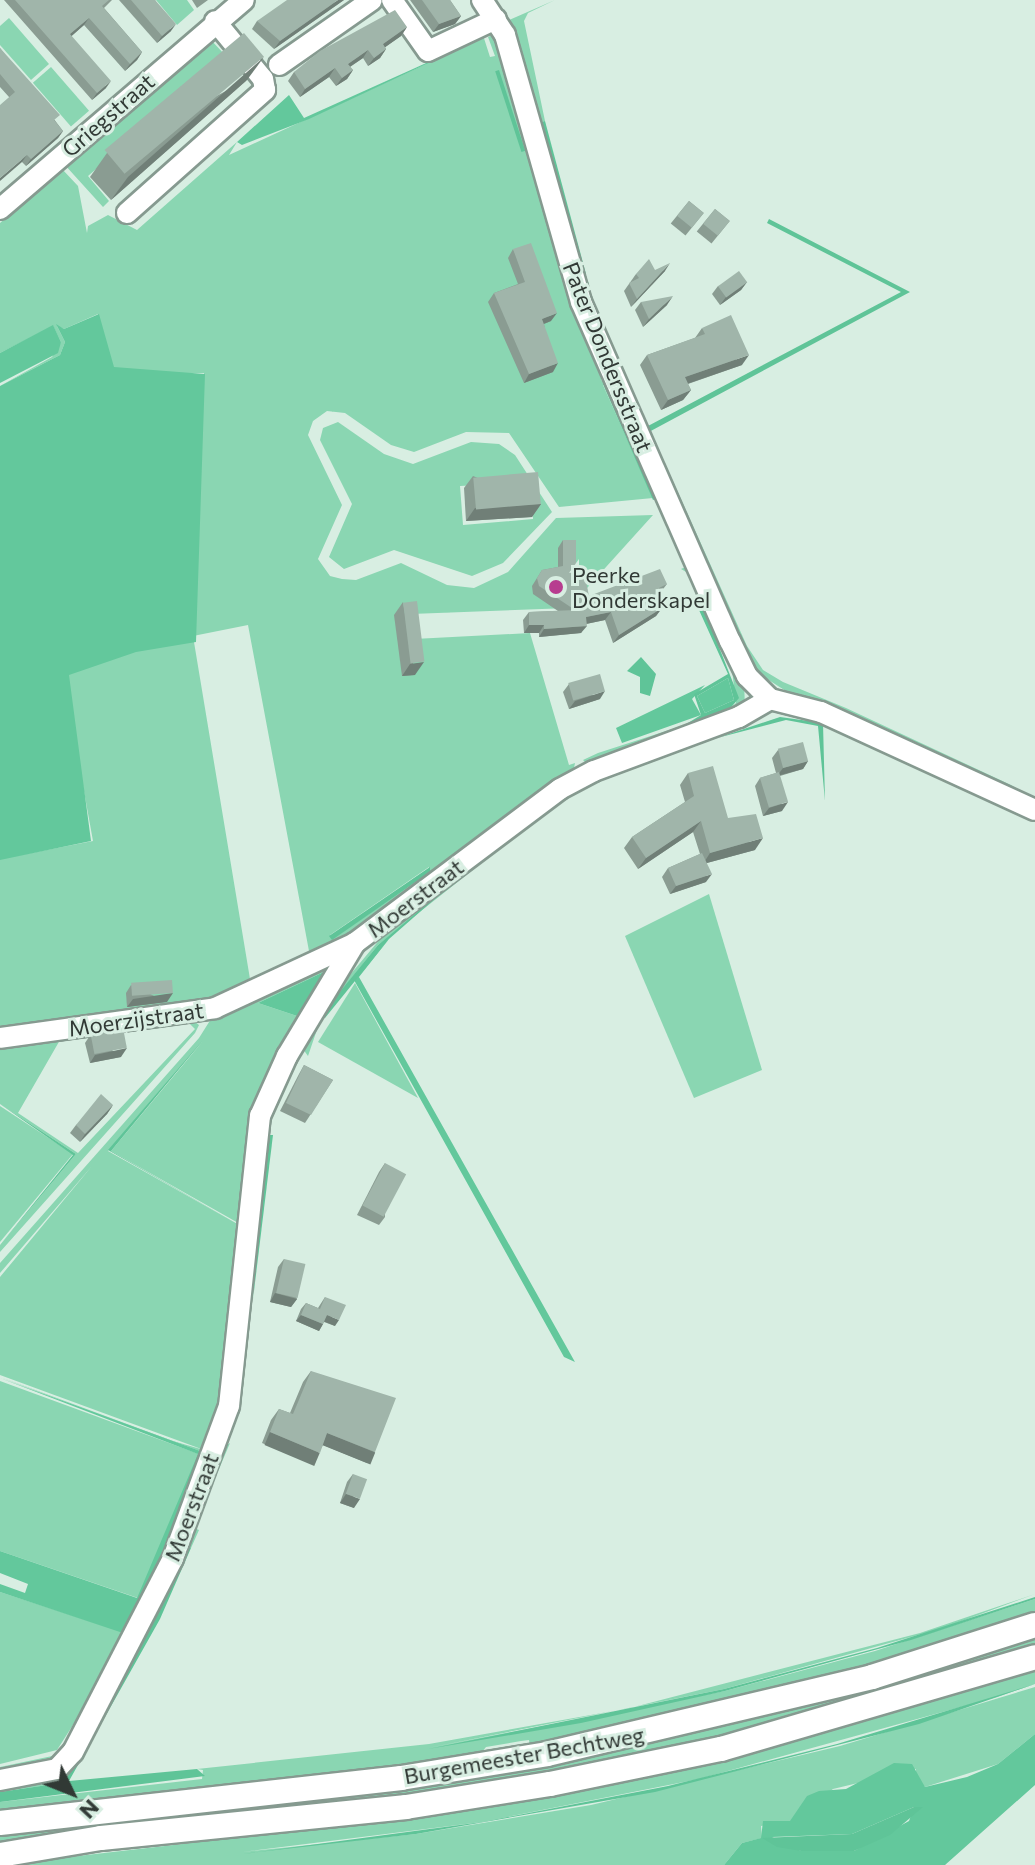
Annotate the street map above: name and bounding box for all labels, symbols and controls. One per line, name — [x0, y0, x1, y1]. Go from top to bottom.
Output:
street label: Griegstraat — [56, 68, 160, 162]
street label: Pater Dondersstraat — [558, 258, 658, 456]
place label: Peerke Donderskapel — [572, 561, 710, 612]
marker: Peerke Donderskapel — [547, 578, 565, 596]
street label: Moerstraat — [362, 853, 468, 943]
street label: Moerzijstraat — [67, 996, 205, 1042]
street label: Moerstraat — [158, 1449, 224, 1565]
street label: Burgemeester Bechtweg — [402, 1721, 646, 1789]
north arrow — [32, 1753, 112, 1833]
text: N — [74, 1794, 105, 1825]

